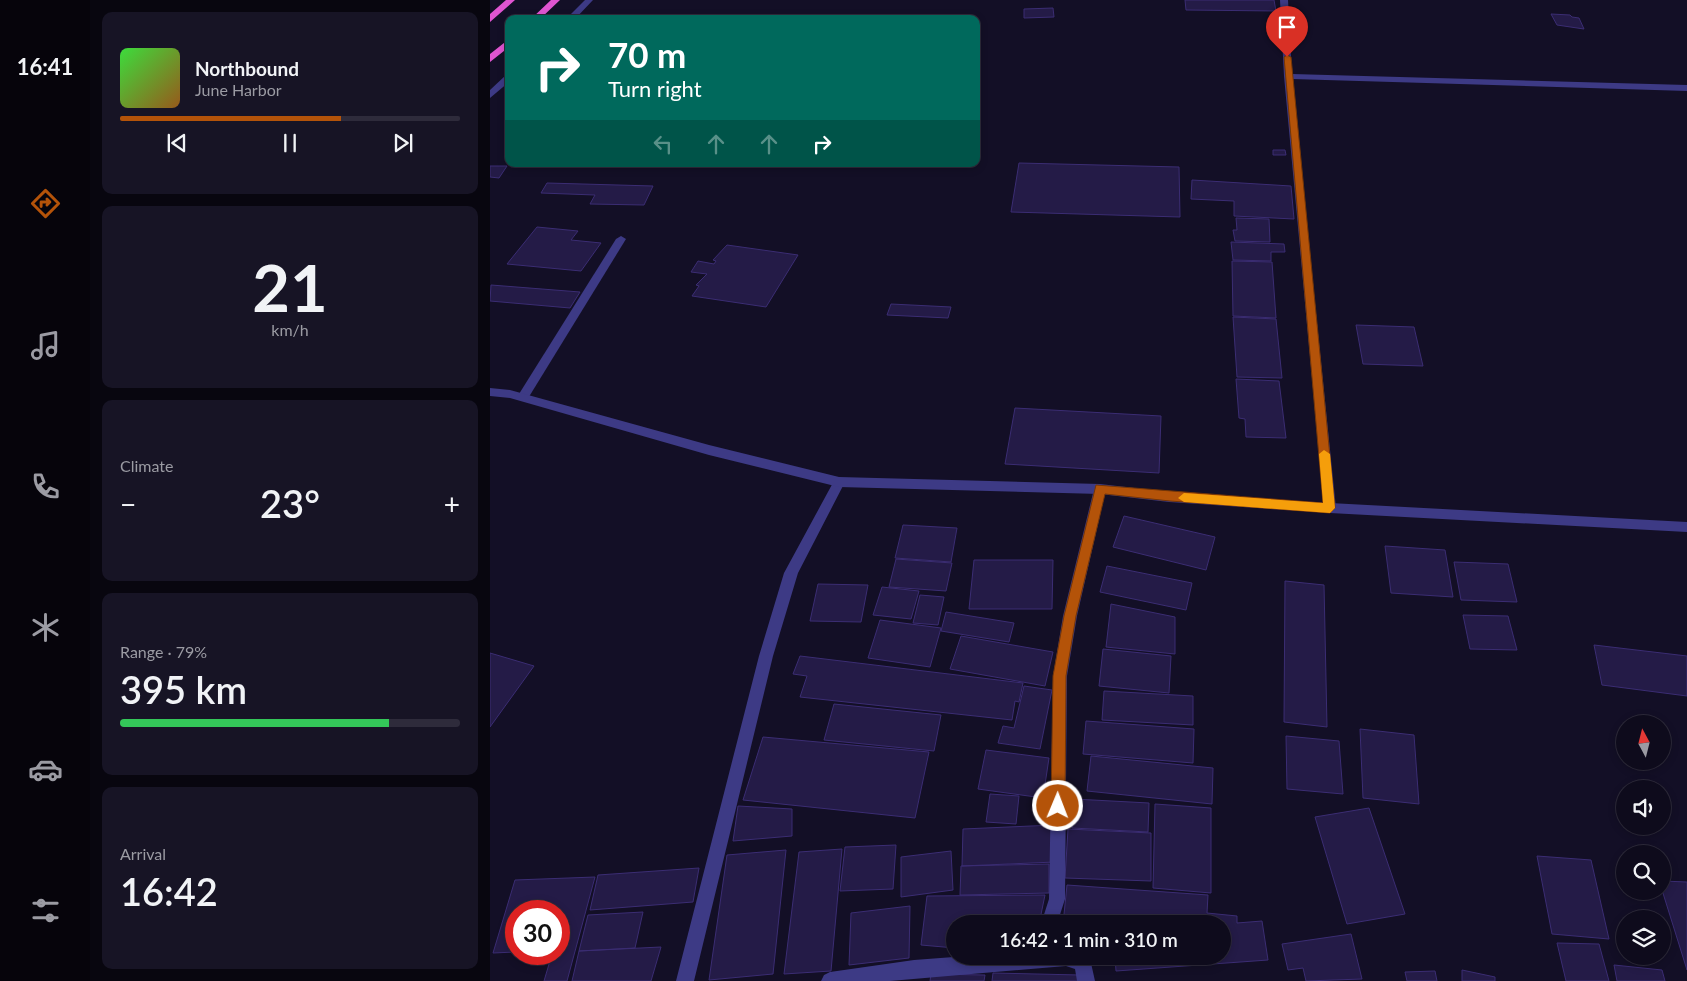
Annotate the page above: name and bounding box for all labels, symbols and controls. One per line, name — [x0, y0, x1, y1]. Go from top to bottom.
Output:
pin — [1266, 6, 1308, 57]
icon: arrive — [1273, 13, 1301, 41]
text: 70 m — [608, 33, 686, 75]
icon: right — [525, 35, 590, 100]
text: 16:41 — [17, 53, 73, 80]
text: Northbound — [195, 57, 299, 80]
text: Turn right — [608, 75, 702, 102]
text: June Harbor — [195, 80, 282, 99]
icon: previous — [163, 129, 191, 157]
icon: pause — [276, 129, 304, 157]
icon: next — [389, 129, 417, 157]
icon: left — [649, 130, 677, 158]
icon: ahead — [702, 130, 730, 158]
icon: ahead — [755, 130, 783, 158]
icon: right — [808, 130, 836, 158]
icon: directions — [28, 186, 63, 221]
text: 21 — [252, 248, 328, 326]
text: km/h — [271, 320, 309, 339]
icon: music — [28, 328, 63, 363]
text: Climate — [120, 456, 173, 475]
icon: phone — [28, 469, 63, 504]
text: 23° — [260, 480, 320, 526]
text: − — [120, 487, 136, 521]
text: + — [444, 487, 460, 521]
icon: climate — [28, 610, 63, 645]
text: Range · 79% — [120, 642, 207, 661]
text: 395 km — [120, 666, 247, 712]
north arrow — [1616, 715, 1671, 770]
map controls — [1616, 715, 1671, 965]
icon: car — [28, 752, 63, 787]
position arrow — [1031, 779, 1083, 831]
button: sound — [1616, 780, 1671, 835]
text: Arrival — [120, 844, 166, 863]
button: search — [1616, 845, 1671, 900]
text: 16:42 — [120, 868, 218, 914]
icon: filters — [28, 893, 63, 928]
speed limit sign: 30 — [505, 900, 570, 965]
button: layers — [1616, 910, 1671, 965]
text: 16:42 · 1 min · 310 m — [999, 928, 1178, 951]

